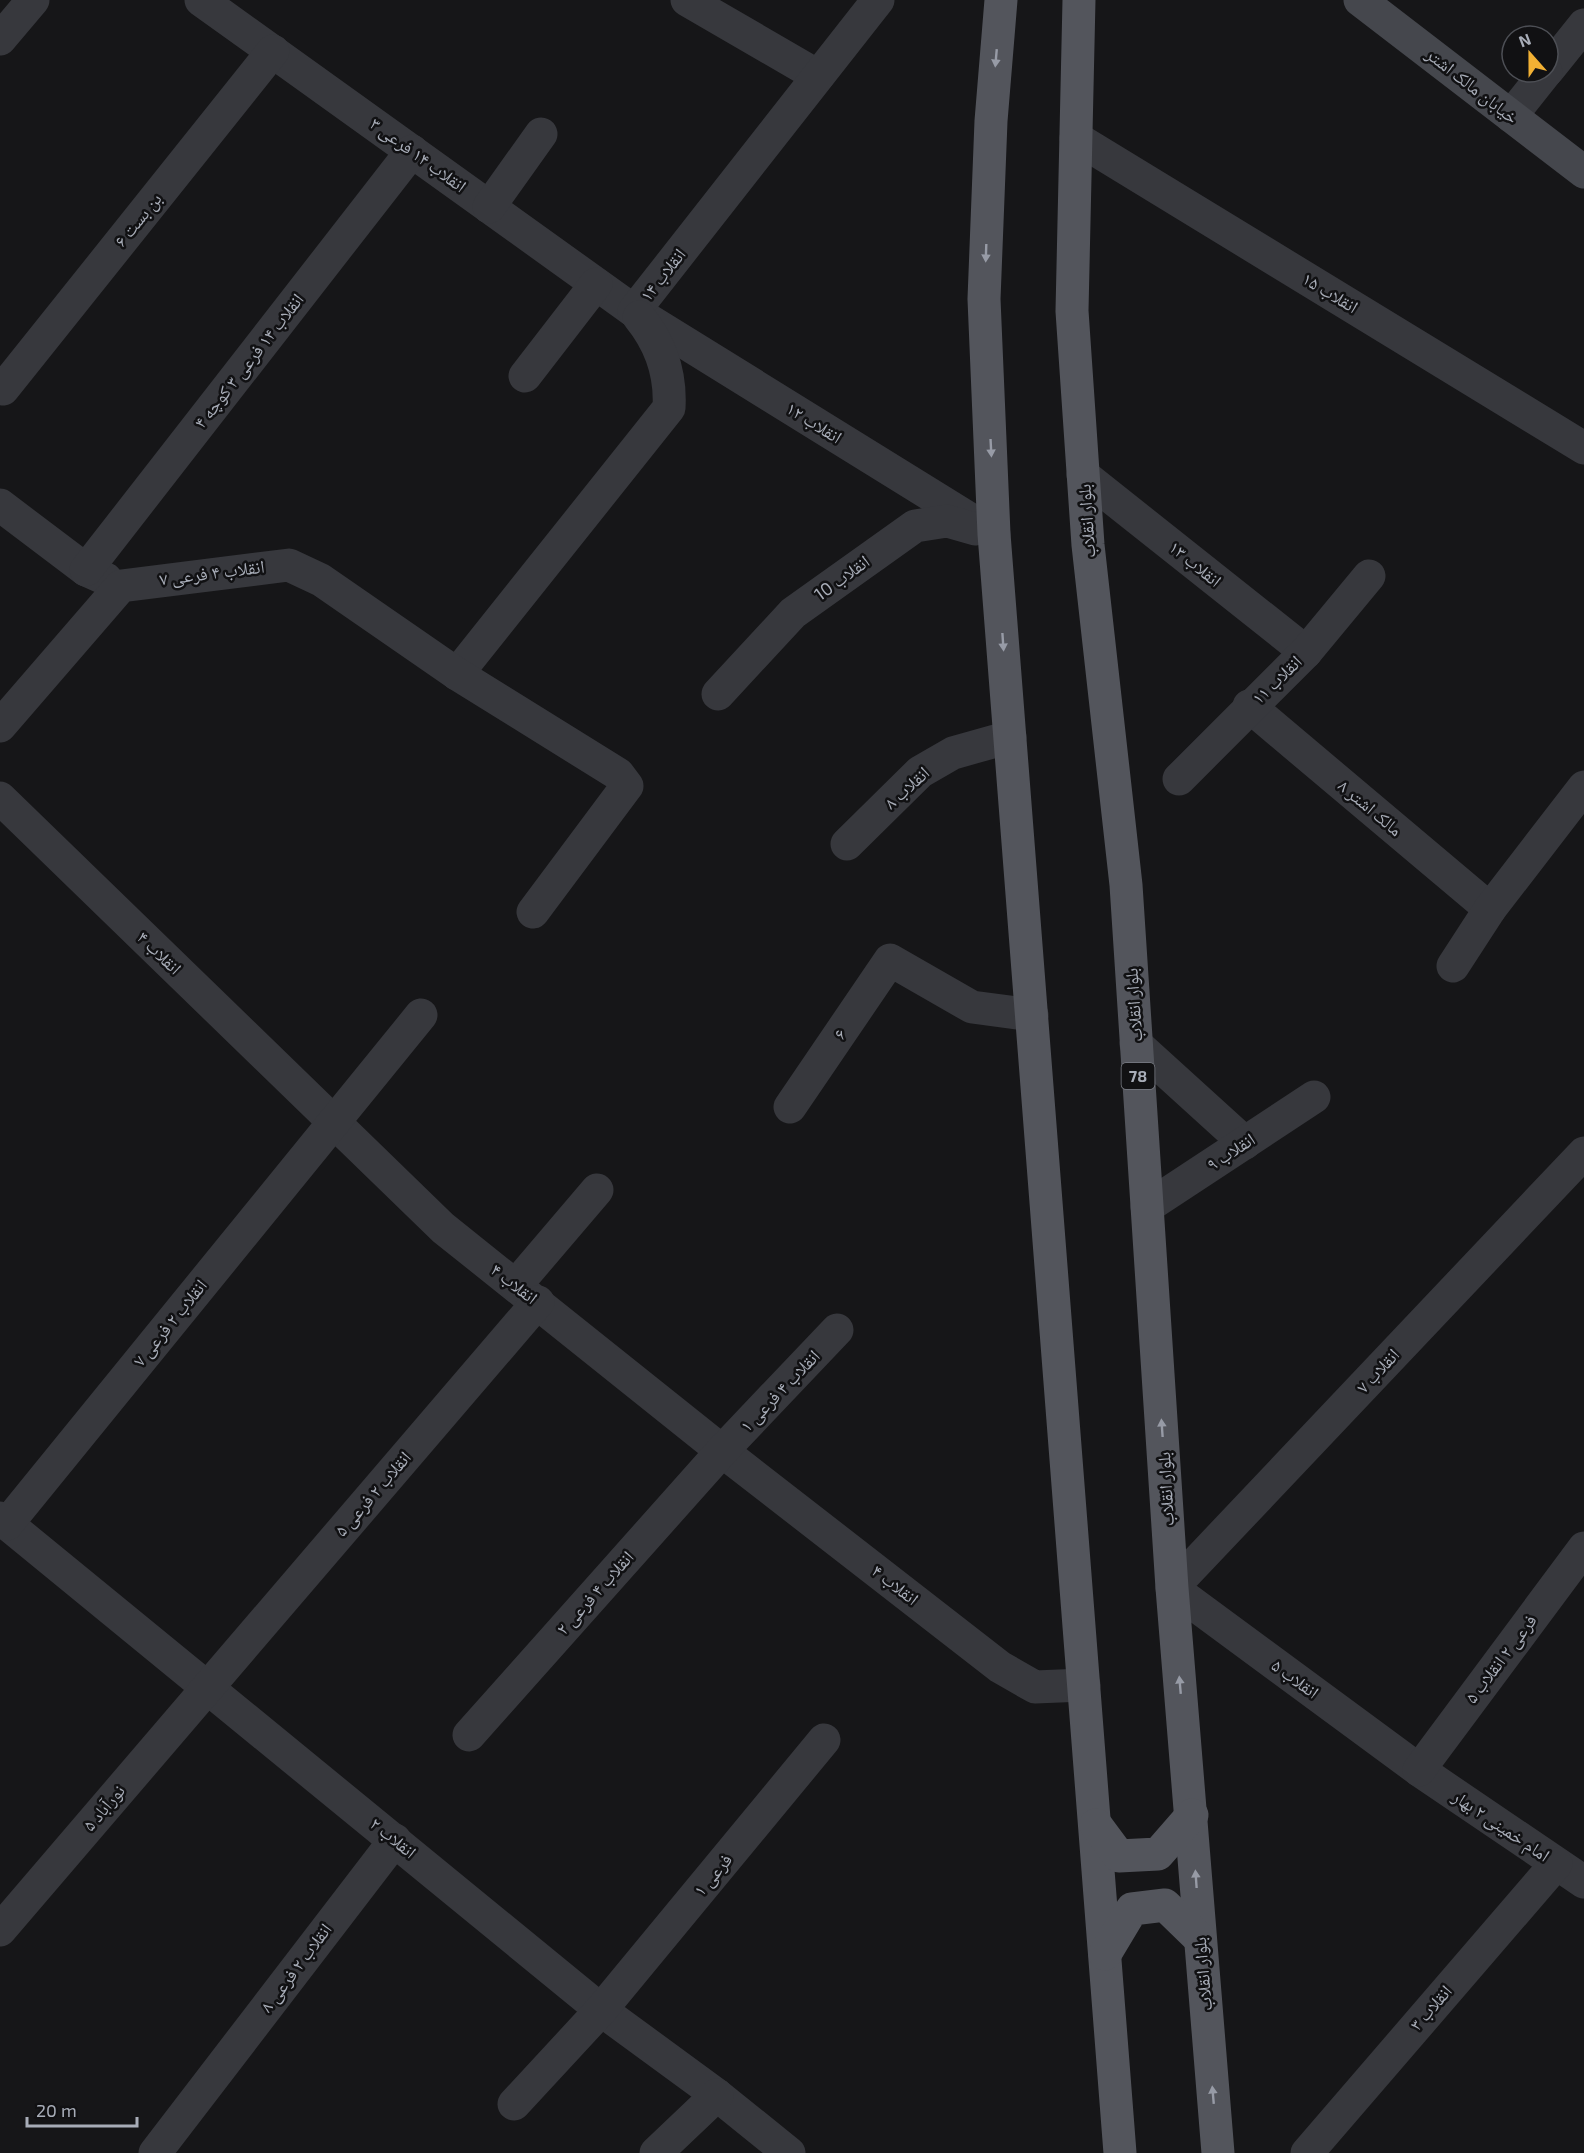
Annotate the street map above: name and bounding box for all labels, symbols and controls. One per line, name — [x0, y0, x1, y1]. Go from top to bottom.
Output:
north arrow — [1500, 24, 1560, 84]
text: N — [1516, 29, 1533, 50]
street label: خیابان مالک اشتر — [1421, 42, 1523, 129]
one-way arrow — [991, 49, 1001, 68]
street label: انقلاب ۱۴ فرعی ۳ — [366, 112, 471, 197]
street label: بن بست ۶ — [109, 188, 166, 251]
street label: انقلاب ۱۴ — [635, 243, 690, 306]
one-way arrow — [981, 244, 990, 263]
street label: انقلاب ۱۵ — [1298, 267, 1362, 318]
street label: انقلاب ۱۴ فرعی ۳ کوچه ۴ — [189, 288, 309, 433]
street label: انقلاب ۱۲ — [782, 397, 846, 448]
one-way arrow — [986, 438, 995, 457]
street label: بلوار انقلاب — [1072, 483, 1100, 559]
street label: انقلاب ۱۳ — [1165, 535, 1226, 591]
street label: انقلاب 10 — [809, 550, 874, 605]
street label: انقلاب ۴ فرعی ۷ — [158, 555, 266, 590]
one-way arrow — [998, 633, 1008, 652]
street label: انقلاب ۱۱ — [1247, 650, 1306, 709]
street label: انقلاب ۸ — [879, 761, 934, 814]
street label: مالک اشتر ۸ — [1334, 774, 1407, 840]
street label: انقلاب ۴ — [133, 926, 186, 979]
street label: بلوار انقلاب — [1119, 967, 1147, 1043]
street label: ۶ — [828, 1024, 851, 1043]
road number: 78 — [1122, 1063, 1154, 1089]
street label: انقلاب ۹ — [1202, 1127, 1259, 1175]
street label: انقلاب ۴ — [487, 1258, 542, 1309]
street label: انقلاب ۲ فرعی ۷ — [127, 1274, 212, 1371]
street label: انقلاب ۷ — [1351, 1343, 1404, 1398]
street label: انقلاب ۴ فرعی ۱ — [735, 1345, 825, 1437]
one-way arrow — [1157, 1418, 1167, 1437]
street label: انقلاب ۲ فرعی ۵ — [329, 1446, 416, 1541]
street label: بلوار انقلاب — [1152, 1451, 1178, 1527]
street label: انقلاب ۴ فرعی ۲ — [551, 1546, 639, 1640]
street label: انقلاب ۴ — [868, 1559, 923, 1610]
street label: فرعی ۲ انقلاب ۵ — [1460, 1610, 1542, 1708]
street label: انقلاب ۵ — [1267, 1654, 1324, 1703]
one-way arrow — [1175, 1675, 1185, 1694]
street label: نورآباد ۵ — [78, 1780, 129, 1835]
street label: امام خمینی ۲ بهار — [1447, 1784, 1554, 1867]
street label: انقلاب ۲ — [366, 1812, 421, 1863]
street label: فرعی ۱ — [688, 1849, 737, 1901]
one-way arrow — [1191, 1870, 1201, 1889]
street label: انقلاب ۲ فرعی ۸ — [255, 1919, 337, 2017]
street label: بلوار انقلاب — [1188, 1936, 1217, 2012]
street label: انقلاب ۳ — [1404, 1980, 1456, 2035]
one-way arrow — [1208, 2085, 1218, 2104]
scale bar — [27, 2090, 136, 2128]
text: 20 m — [36, 2099, 77, 2121]

